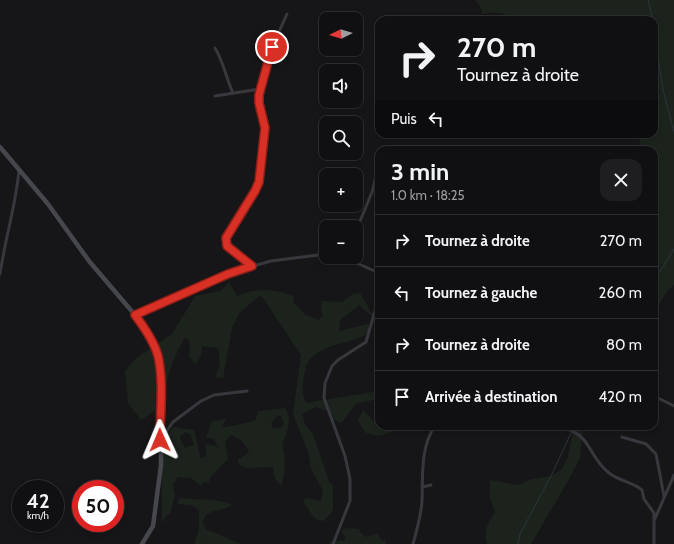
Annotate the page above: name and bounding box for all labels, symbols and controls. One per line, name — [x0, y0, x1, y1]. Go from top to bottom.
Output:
north arrow — [319, 12, 363, 56]
map controls — [319, 12, 363, 264]
pin — [255, 30, 289, 64]
text: 270 m — [457, 30, 536, 64]
icon: right — [391, 32, 443, 84]
icon: arrive — [261, 36, 283, 58]
button: sound — [319, 64, 363, 108]
text: Tournez à droite — [457, 64, 579, 86]
icon: left — [425, 108, 447, 130]
text: Puis — [391, 110, 417, 128]
button: search — [319, 116, 363, 160]
text: 3 min — [391, 157, 449, 186]
button: close — [600, 159, 642, 201]
button: + — [319, 168, 363, 212]
text: 1.0 km · 18:25 — [391, 187, 465, 203]
button: − — [319, 220, 363, 264]
icon: right — [391, 230, 413, 252]
text: Tournez à droite — [425, 232, 530, 250]
text: 270 m — [600, 232, 642, 250]
icon: left — [391, 282, 413, 304]
text: Tournez à gauche — [425, 284, 537, 302]
text: 260 m — [599, 284, 642, 302]
icon: right — [391, 334, 413, 356]
text: Tournez à droite — [425, 336, 530, 354]
text: 80 m — [606, 336, 642, 354]
icon: arrive — [391, 386, 413, 408]
text: Arrivée à destination — [425, 388, 557, 406]
text: 420 m — [598, 388, 642, 406]
position arrow — [139, 419, 181, 461]
speed limit sign: 50 — [72, 480, 124, 532]
text: 42 — [27, 489, 50, 513]
text: km/h — [27, 509, 49, 522]

